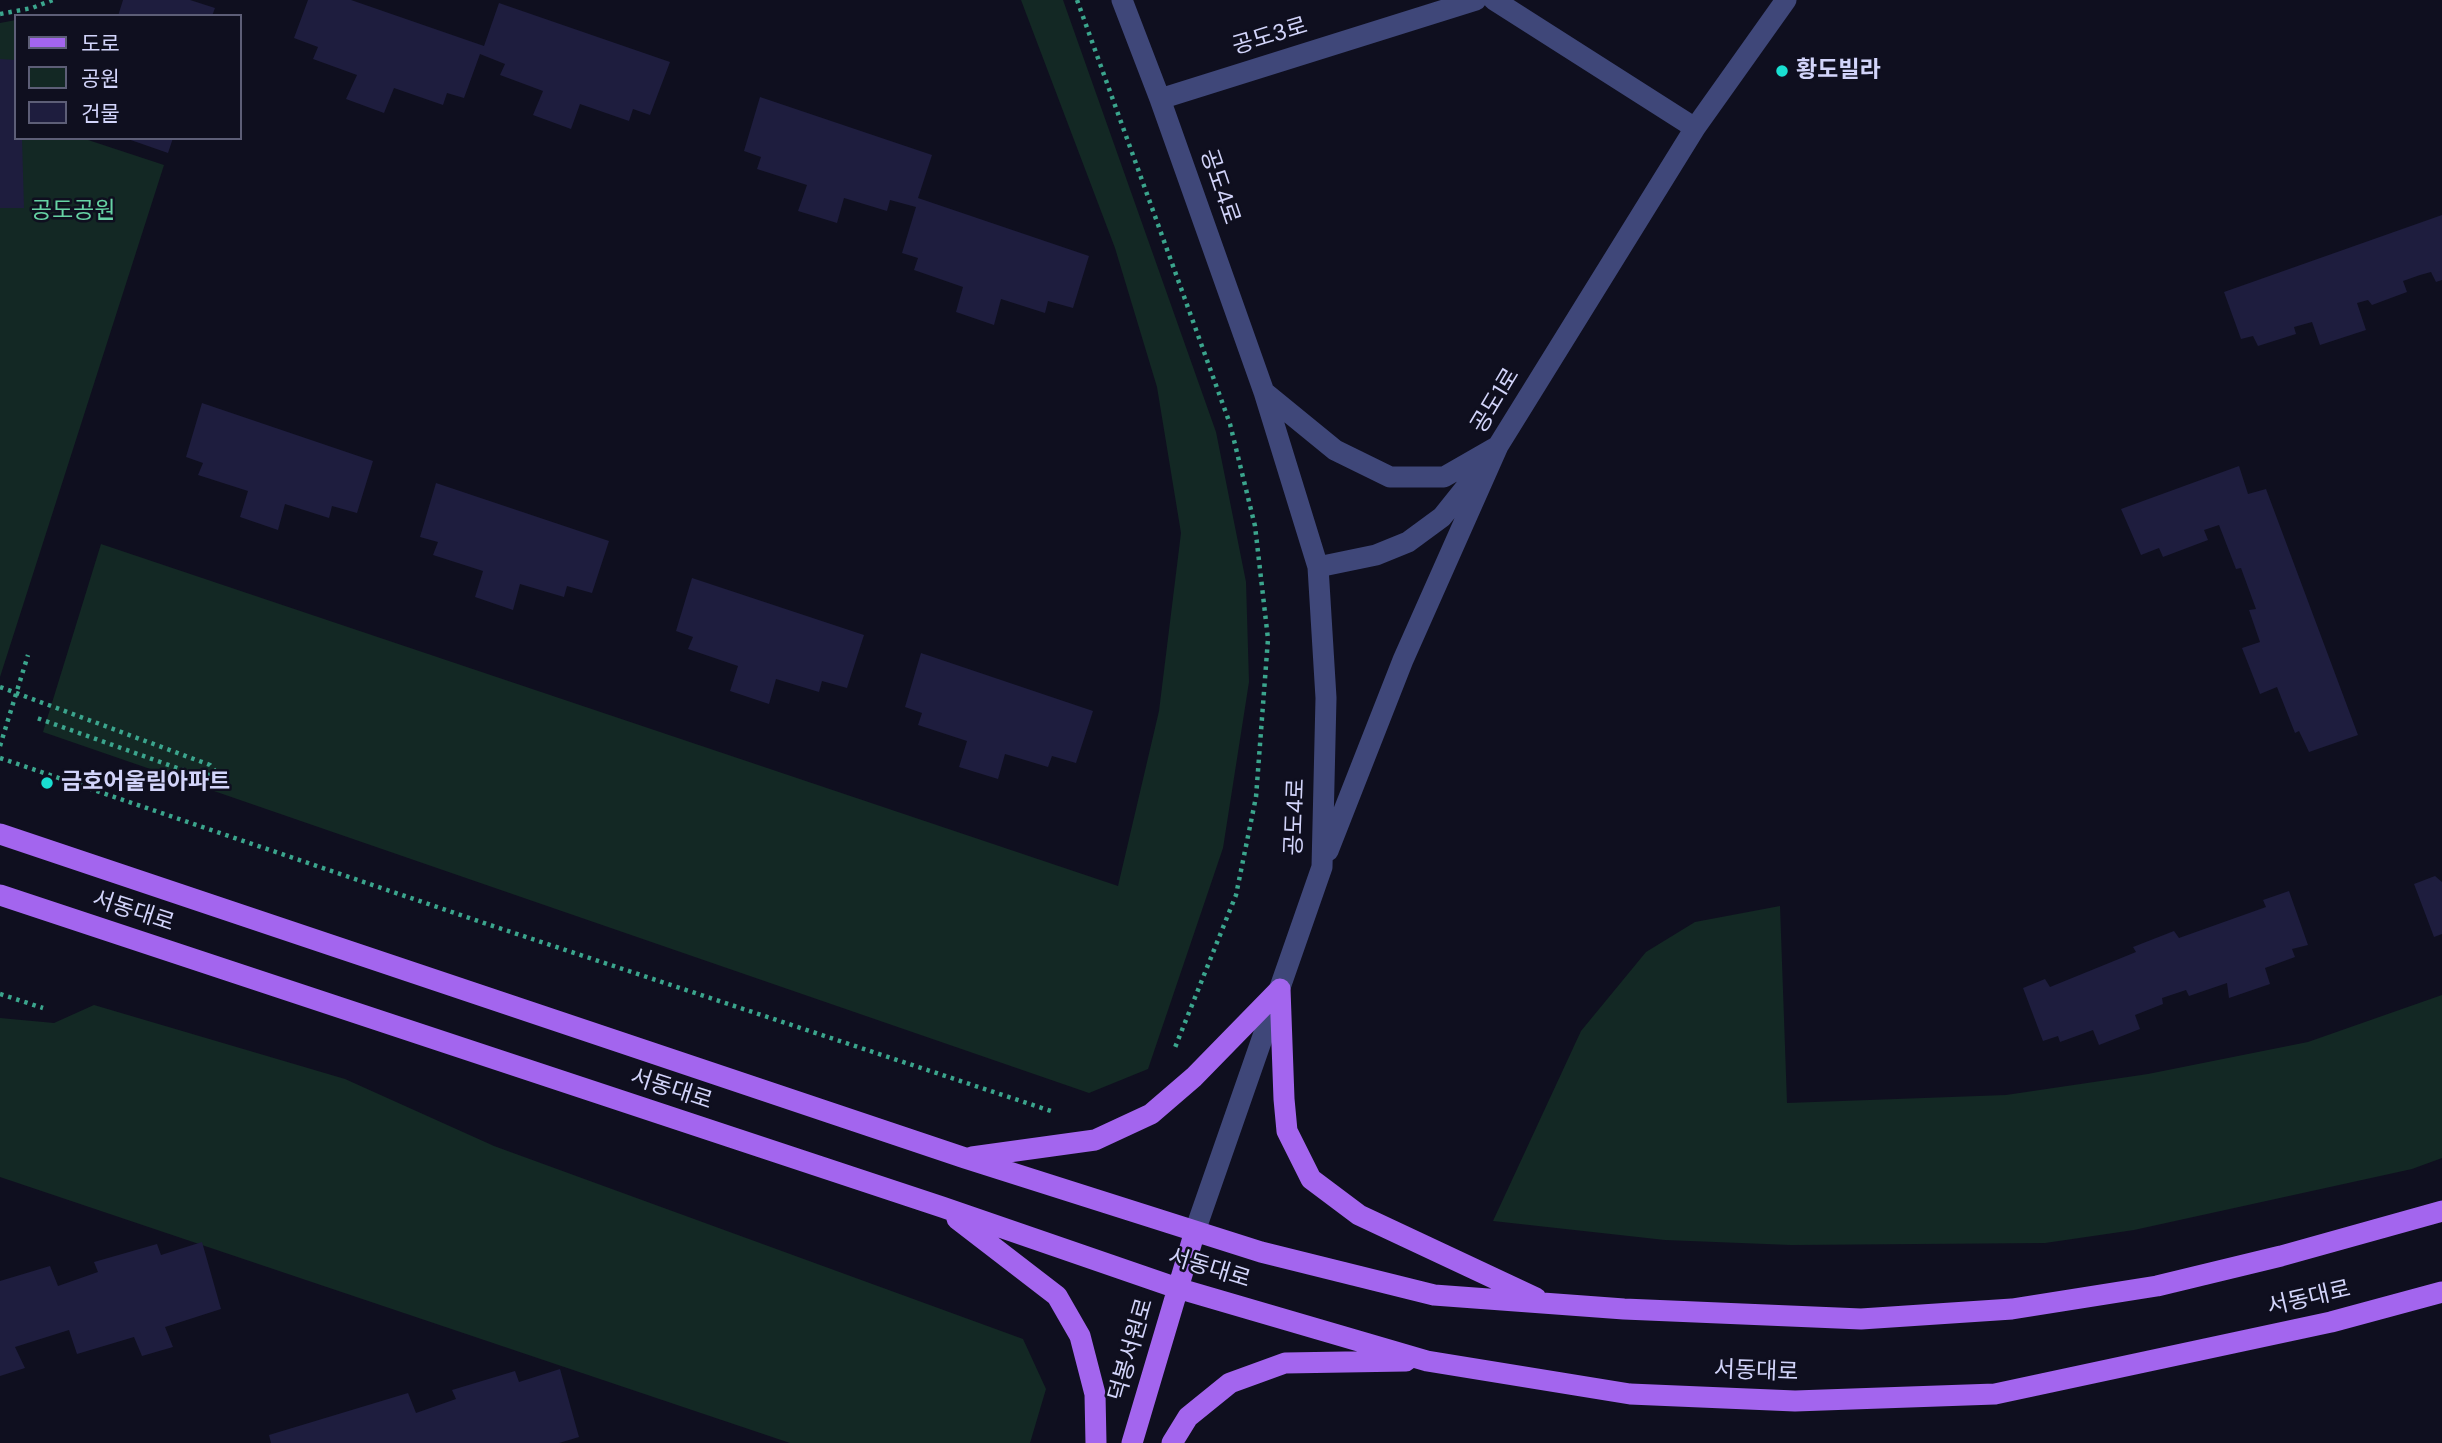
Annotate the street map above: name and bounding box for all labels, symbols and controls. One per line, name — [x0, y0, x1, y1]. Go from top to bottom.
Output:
street label: 공도3로 — [1229, 13, 1311, 61]
legend — [14, 14, 242, 140]
text: 도로 — [81, 30, 120, 58]
place label: 황도빌라 — [1796, 57, 1881, 85]
marker: 황도빌라 — [1774, 63, 1790, 79]
text: 공원 — [81, 65, 120, 93]
text: 건물 — [81, 100, 120, 128]
street label: 공도4로 — [1193, 146, 1245, 228]
park label: 공도공원 — [31, 198, 115, 226]
street label: 공도1로 — [1466, 364, 1526, 438]
place label: 금호어울림아파트 — [61, 769, 230, 797]
marker: 금호어울림아파트 — [39, 775, 55, 791]
street label: 공도4로 — [1281, 778, 1311, 856]
street label: 서동대로 — [88, 886, 178, 938]
street label: 서동대로 — [626, 1064, 716, 1116]
street label: 서동대로 — [1164, 1243, 1254, 1295]
street label: 서동대로 — [2265, 1276, 2353, 1322]
street label: 덕봉서원로 — [1104, 1295, 1160, 1405]
street label: 서동대로 — [1713, 1357, 1799, 1387]

